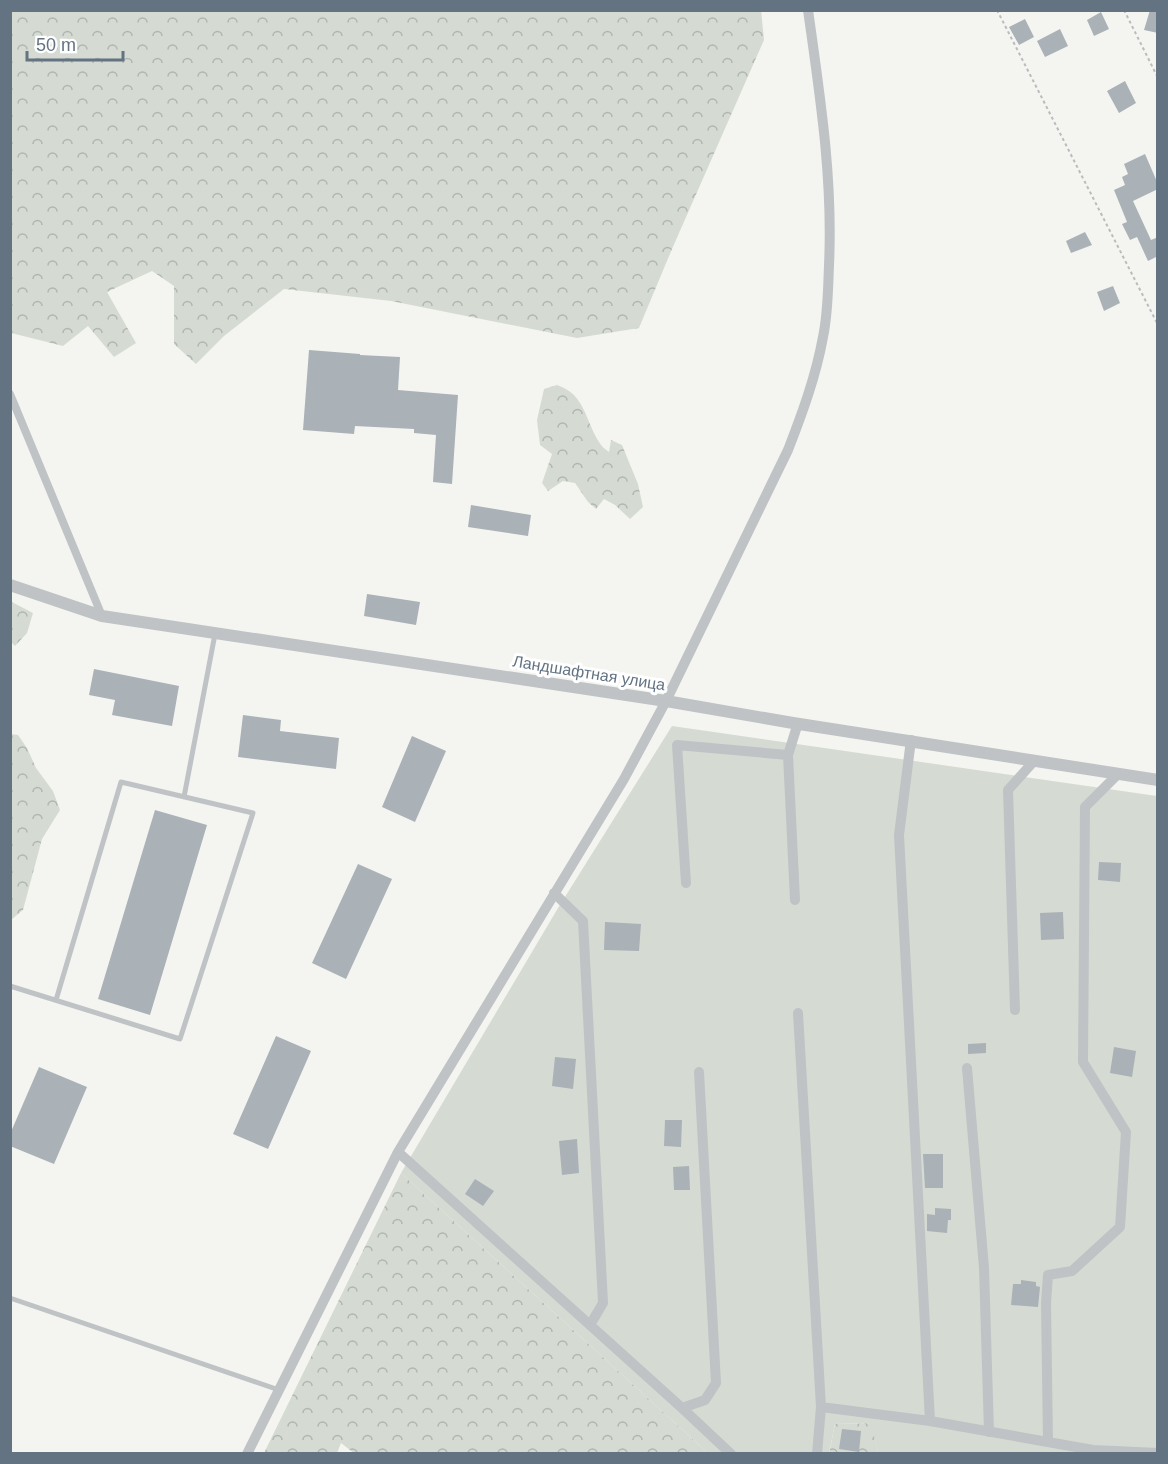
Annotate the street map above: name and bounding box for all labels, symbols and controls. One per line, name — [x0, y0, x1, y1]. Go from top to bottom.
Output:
scale bar — [27, 24, 123, 62]
text: 50 m — [36, 35, 76, 55]
street label: Ландшафтная улица — [511, 653, 667, 693]

